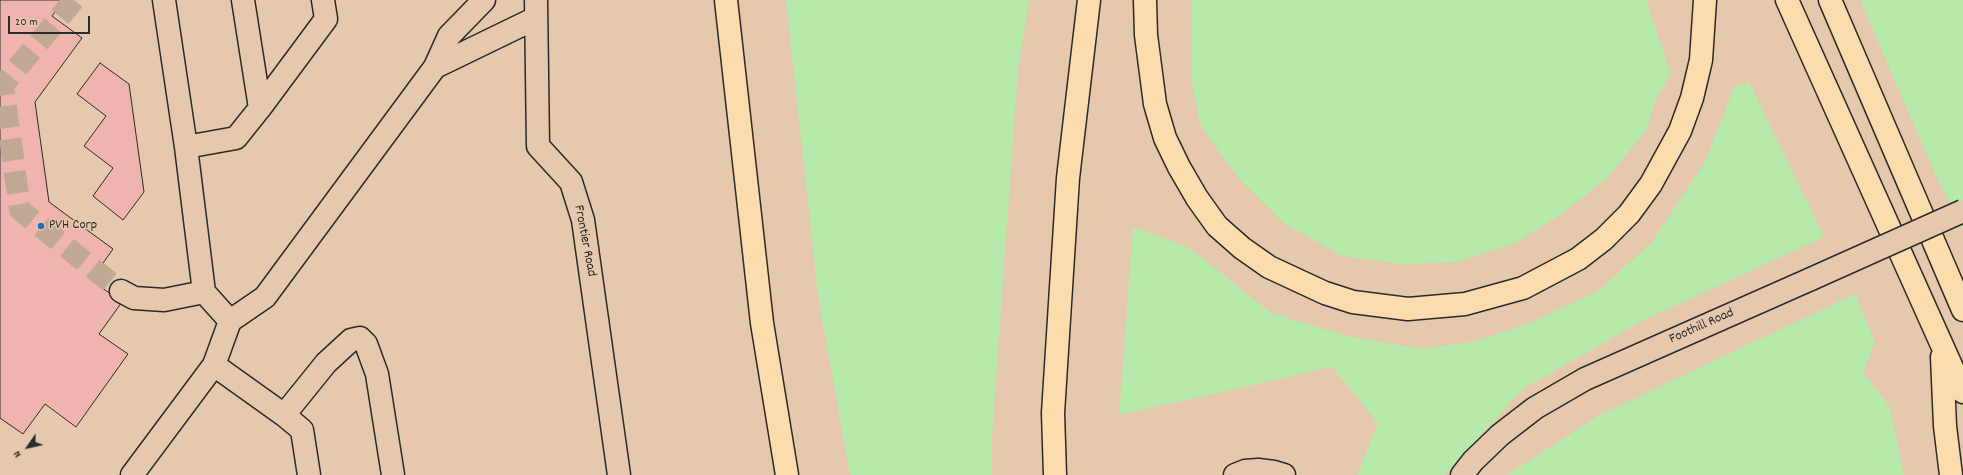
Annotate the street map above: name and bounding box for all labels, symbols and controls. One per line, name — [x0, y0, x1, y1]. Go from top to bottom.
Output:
scale bar — [10, 8, 92, 34]
text: 20 m — [15, 14, 38, 31]
street label: Frontier Road — [569, 204, 599, 278]
place label: PVH Corp — [49, 218, 97, 234]
marker: PVH Corp — [36, 221, 46, 231]
street label: Foothill Road — [1667, 305, 1737, 349]
north arrow — [8, 427, 48, 467]
text: N — [10, 447, 26, 460]

